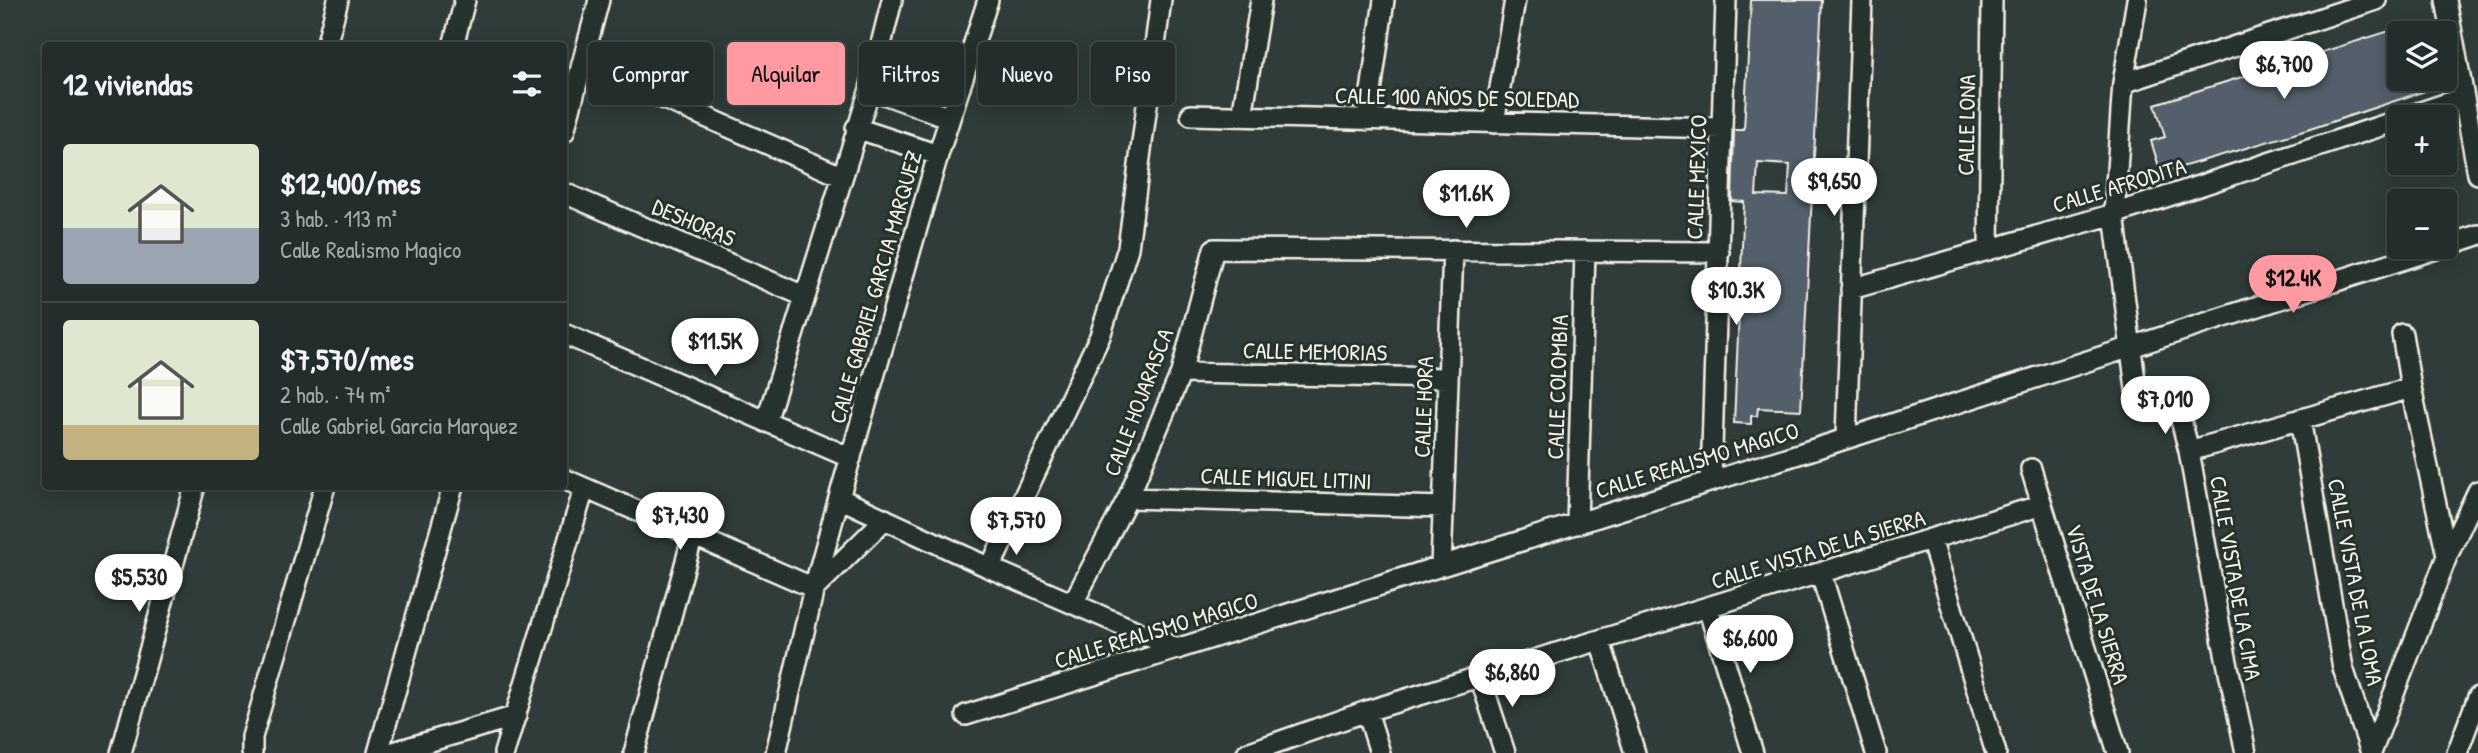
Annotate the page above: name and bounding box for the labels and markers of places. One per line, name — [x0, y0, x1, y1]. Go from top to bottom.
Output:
pin: $6,700 — [2227, 42, 2341, 101]
pin: $9,650 — [1777, 158, 1891, 218]
pin: $11.6K — [1409, 170, 1523, 230]
pin: $12.4K — [2236, 256, 2350, 315]
pin: $10.3K — [1679, 268, 1793, 327]
pin: $11.5K — [658, 318, 772, 378]
pin: $7,010 — [2108, 376, 2222, 436]
pin: $7,430 — [623, 492, 737, 552]
pin: $7,570 — [959, 498, 1073, 557]
pin: $5,530 — [82, 554, 196, 614]
pin: $6,600 — [1693, 616, 1807, 675]
pin: $6,860 — [1455, 650, 1569, 709]

